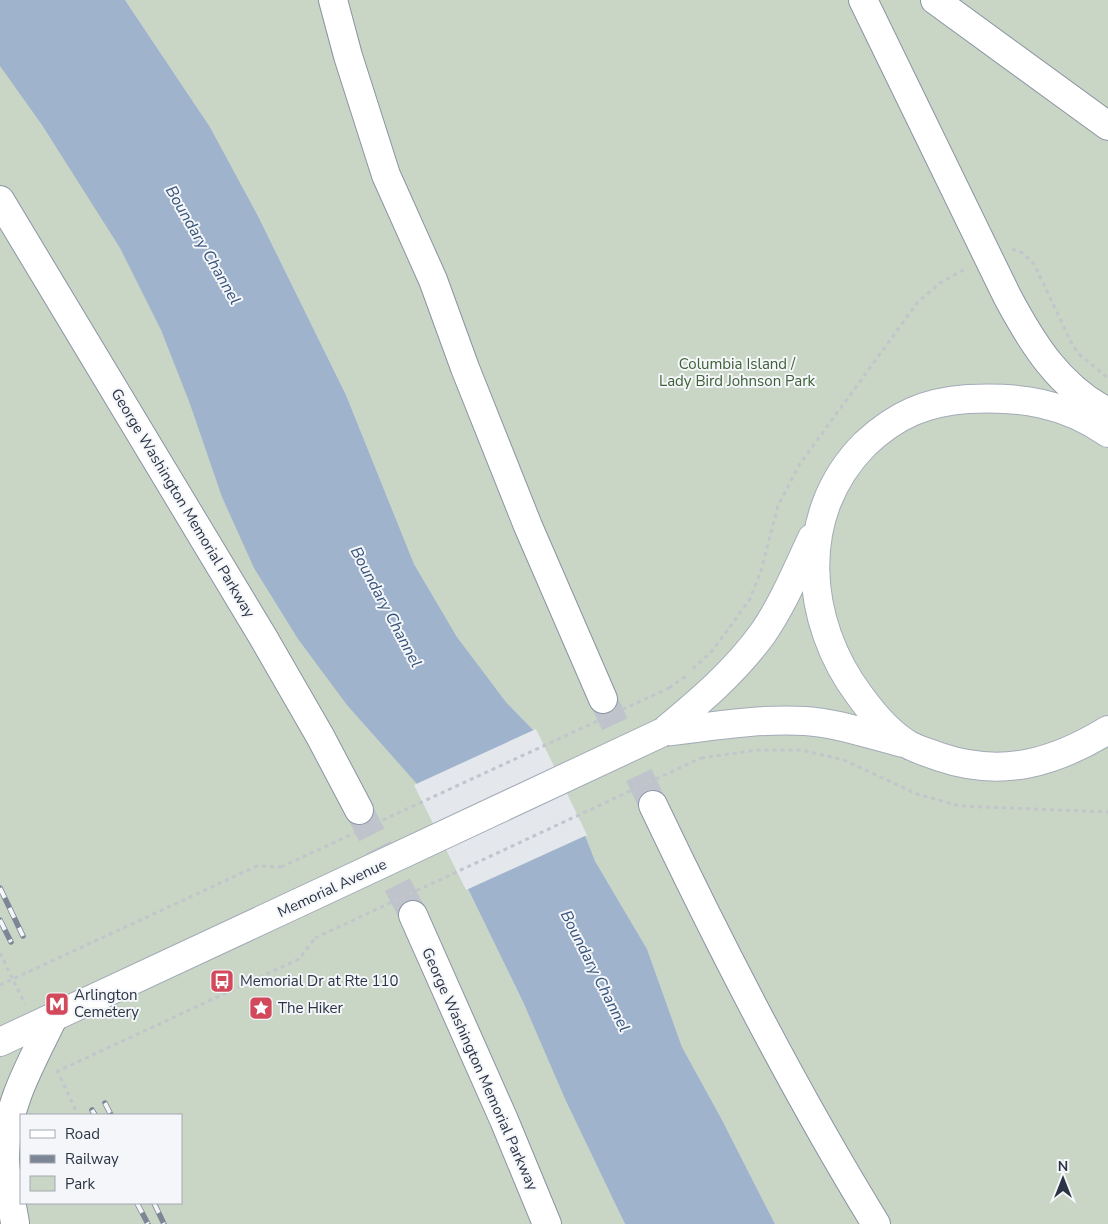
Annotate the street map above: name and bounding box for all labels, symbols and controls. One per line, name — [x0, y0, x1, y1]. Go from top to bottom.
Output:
water label: Boundary Channel — [160, 182, 246, 309]
park label: Columbia Island / Lady Bird Johnson Park — [659, 354, 816, 391]
street label: George Washington Memorial Parkway — [106, 385, 260, 622]
water label: Boundary Channel — [345, 543, 427, 672]
street label: Memorial Avenue — [274, 854, 390, 922]
water label: Boundary Channel — [555, 906, 635, 1036]
street label: George Washington Memorial Parkway — [417, 944, 543, 1194]
bus stop icon: Memorial Dr at Rte 110 — [209, 968, 235, 994]
place label: Memorial Dr at Rte 110 — [240, 971, 399, 991]
place label: Arlington Cemetery — [74, 985, 139, 1022]
metro station icon: Arlington Cemetery — [44, 991, 70, 1017]
place icon: The Hiker — [248, 995, 274, 1021]
place label: The Hiker — [278, 998, 344, 1018]
legend — [20, 1114, 182, 1204]
text: Road — [65, 1124, 100, 1144]
text: Railway — [65, 1149, 119, 1169]
north arrow — [1038, 1154, 1088, 1204]
text: N — [1058, 1157, 1068, 1176]
text: Park — [65, 1174, 95, 1194]

